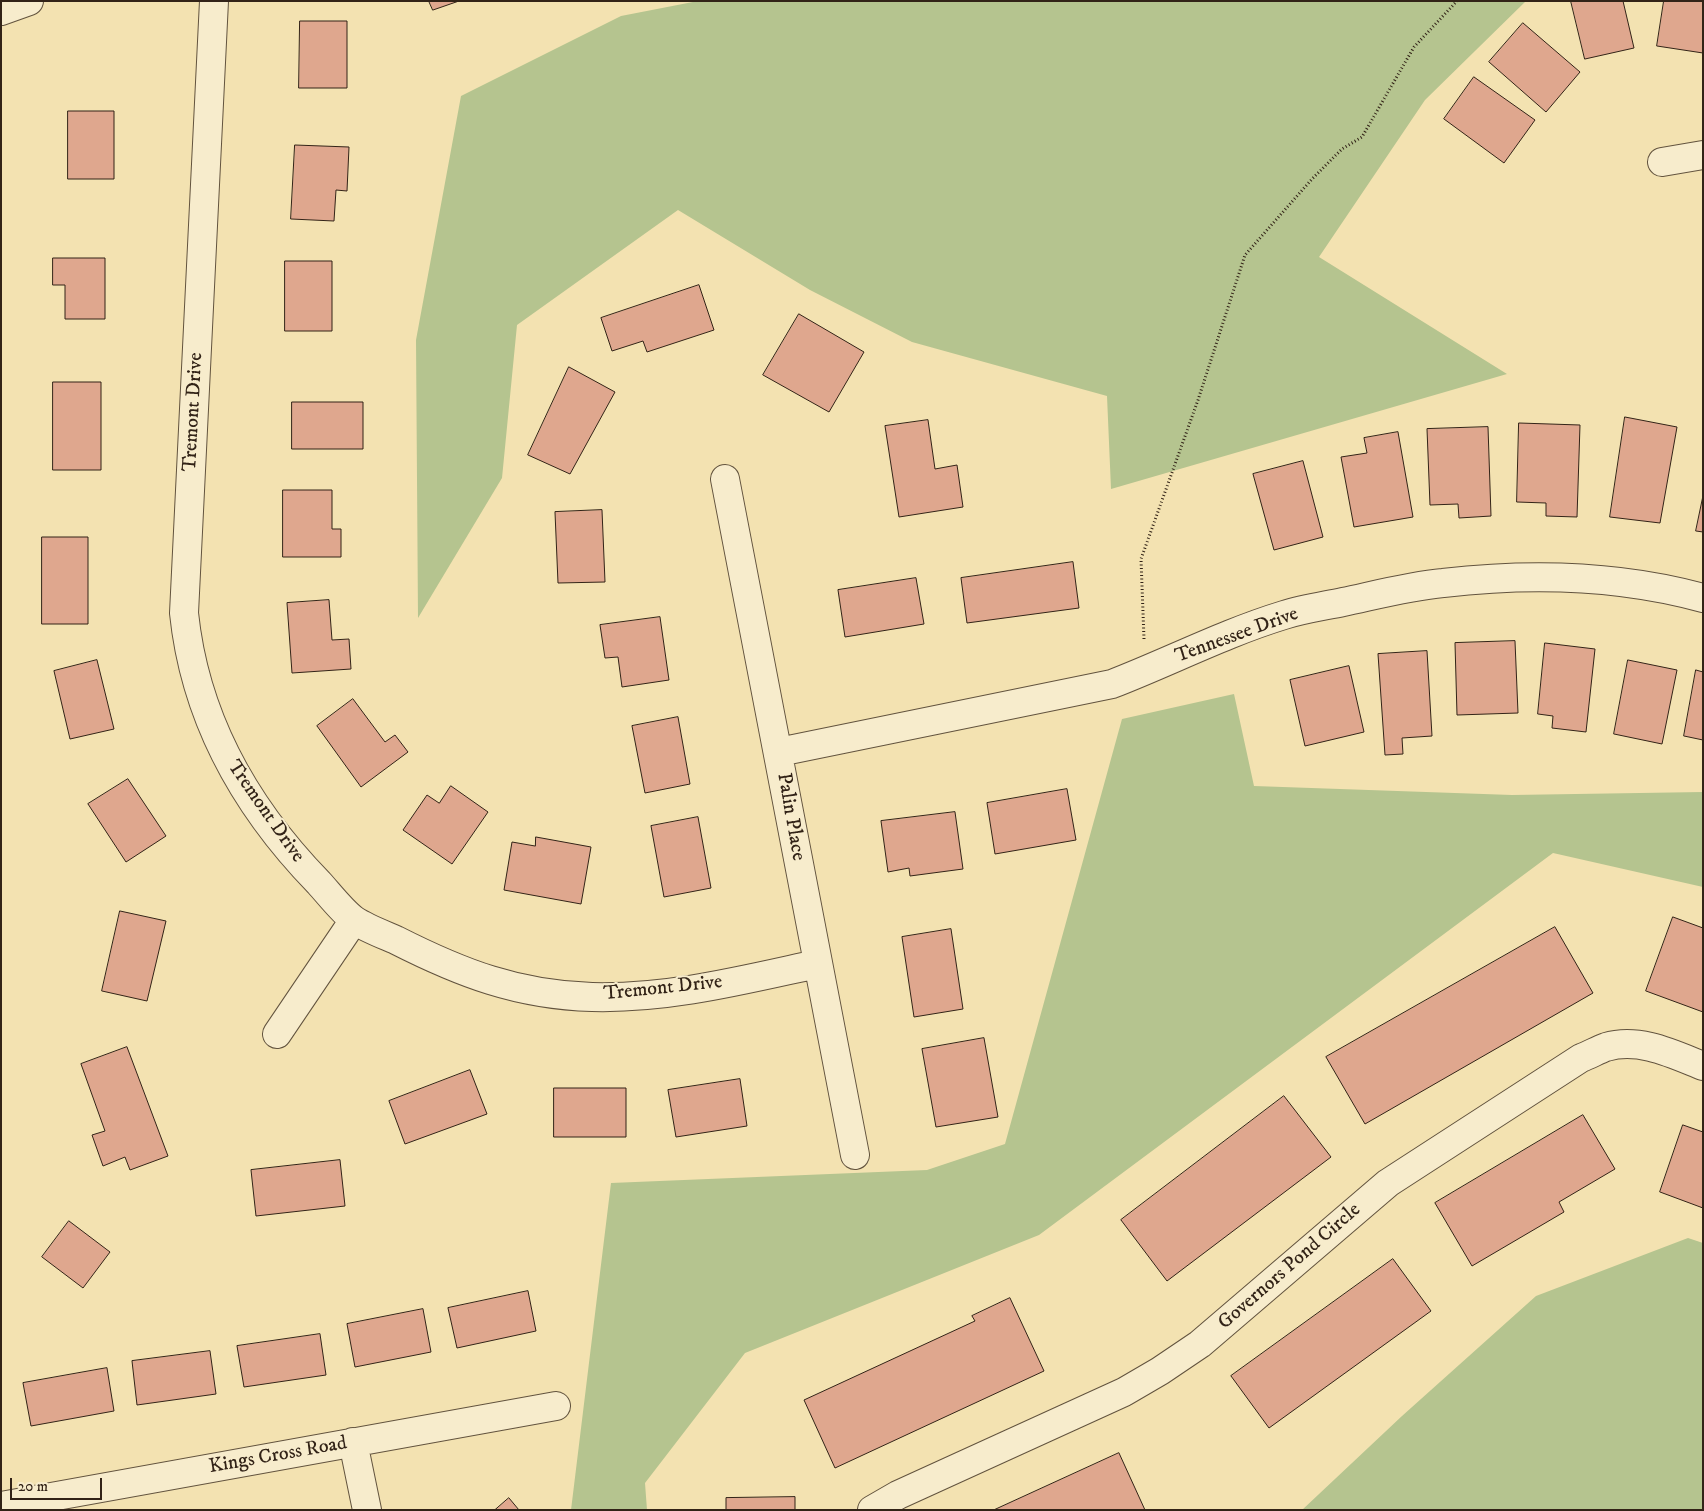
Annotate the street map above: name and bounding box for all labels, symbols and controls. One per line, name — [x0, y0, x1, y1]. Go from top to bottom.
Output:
street label: Tremont Drive — [179, 352, 209, 472]
street label: Tennessee Drive — [1172, 603, 1302, 669]
street label: Tremont Drive — [221, 756, 309, 868]
street label: Palin Place — [770, 771, 810, 863]
street label: Tremont Drive — [603, 971, 723, 1007]
street label: Governors Pond Circle — [1214, 1199, 1366, 1335]
street label: Kings Cross Road — [207, 1432, 349, 1480]
scale bar — [12, 1468, 105, 1500]
text: 20 m — [18, 1477, 48, 1496]

